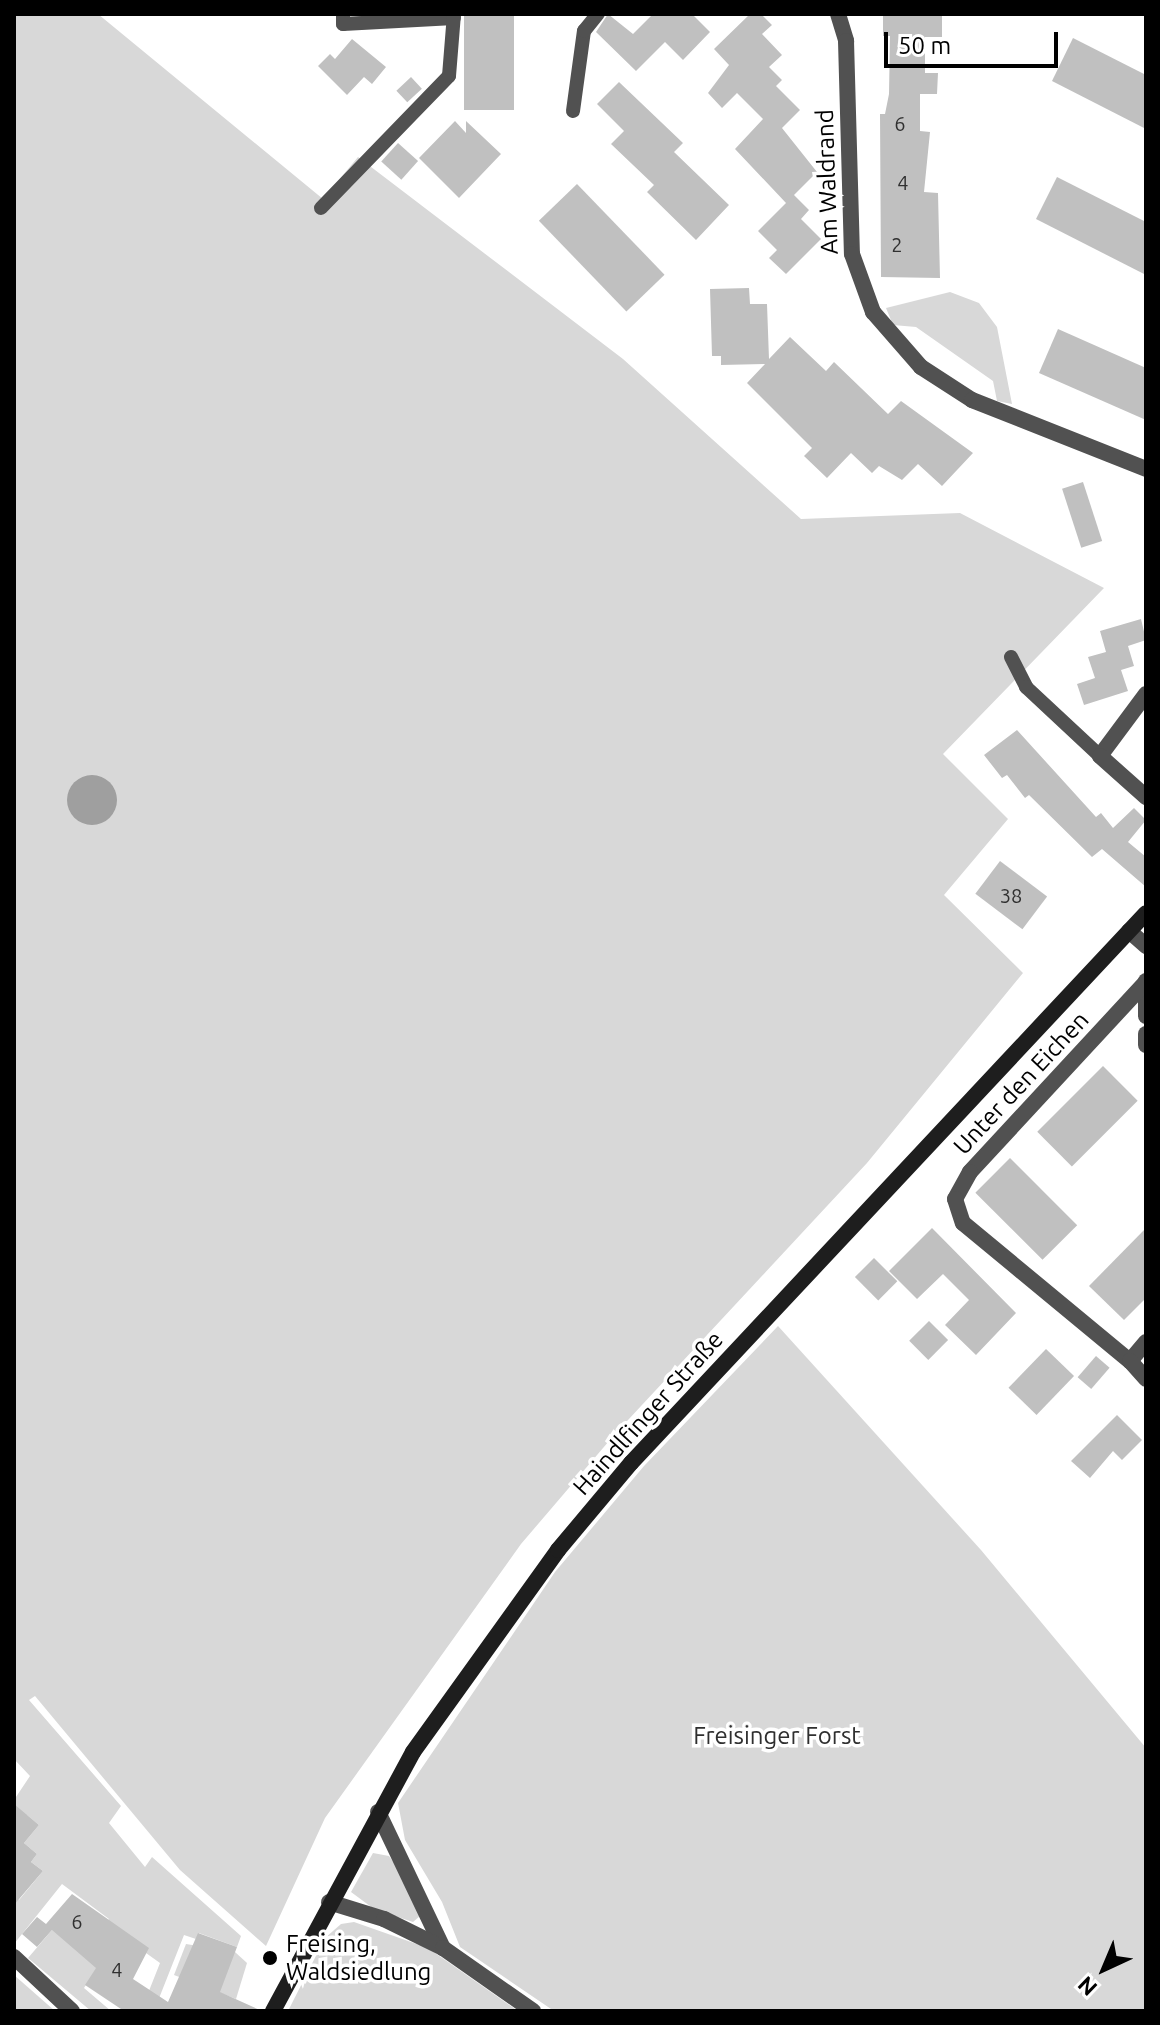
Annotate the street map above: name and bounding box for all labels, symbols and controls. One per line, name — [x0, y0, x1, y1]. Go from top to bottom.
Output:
scale bar — [888, 16, 1062, 66]
text: 50 m — [898, 32, 951, 59]
street label: Am Waldrand — [810, 109, 844, 255]
house number: 6 — [894, 111, 906, 135]
house number: 4 — [897, 170, 909, 194]
house number: 2 — [891, 232, 903, 256]
house number: 38 — [1000, 883, 1022, 907]
street label: Unter den Eichen — [947, 1006, 1095, 1160]
street label: Haindlfinger Straße — [567, 1325, 729, 1501]
park label: Freisinger Forst — [693, 1722, 861, 1750]
house number: 6 — [71, 1909, 83, 1933]
north arrow — [1064, 1929, 1144, 2009]
place label: Freising, Waldsiedlung — [286, 1930, 431, 1986]
marker: Freising, Waldsiedlung — [261, 1949, 279, 1967]
house number: 4 — [111, 1957, 123, 1981]
text: N — [1072, 1972, 1102, 2001]

